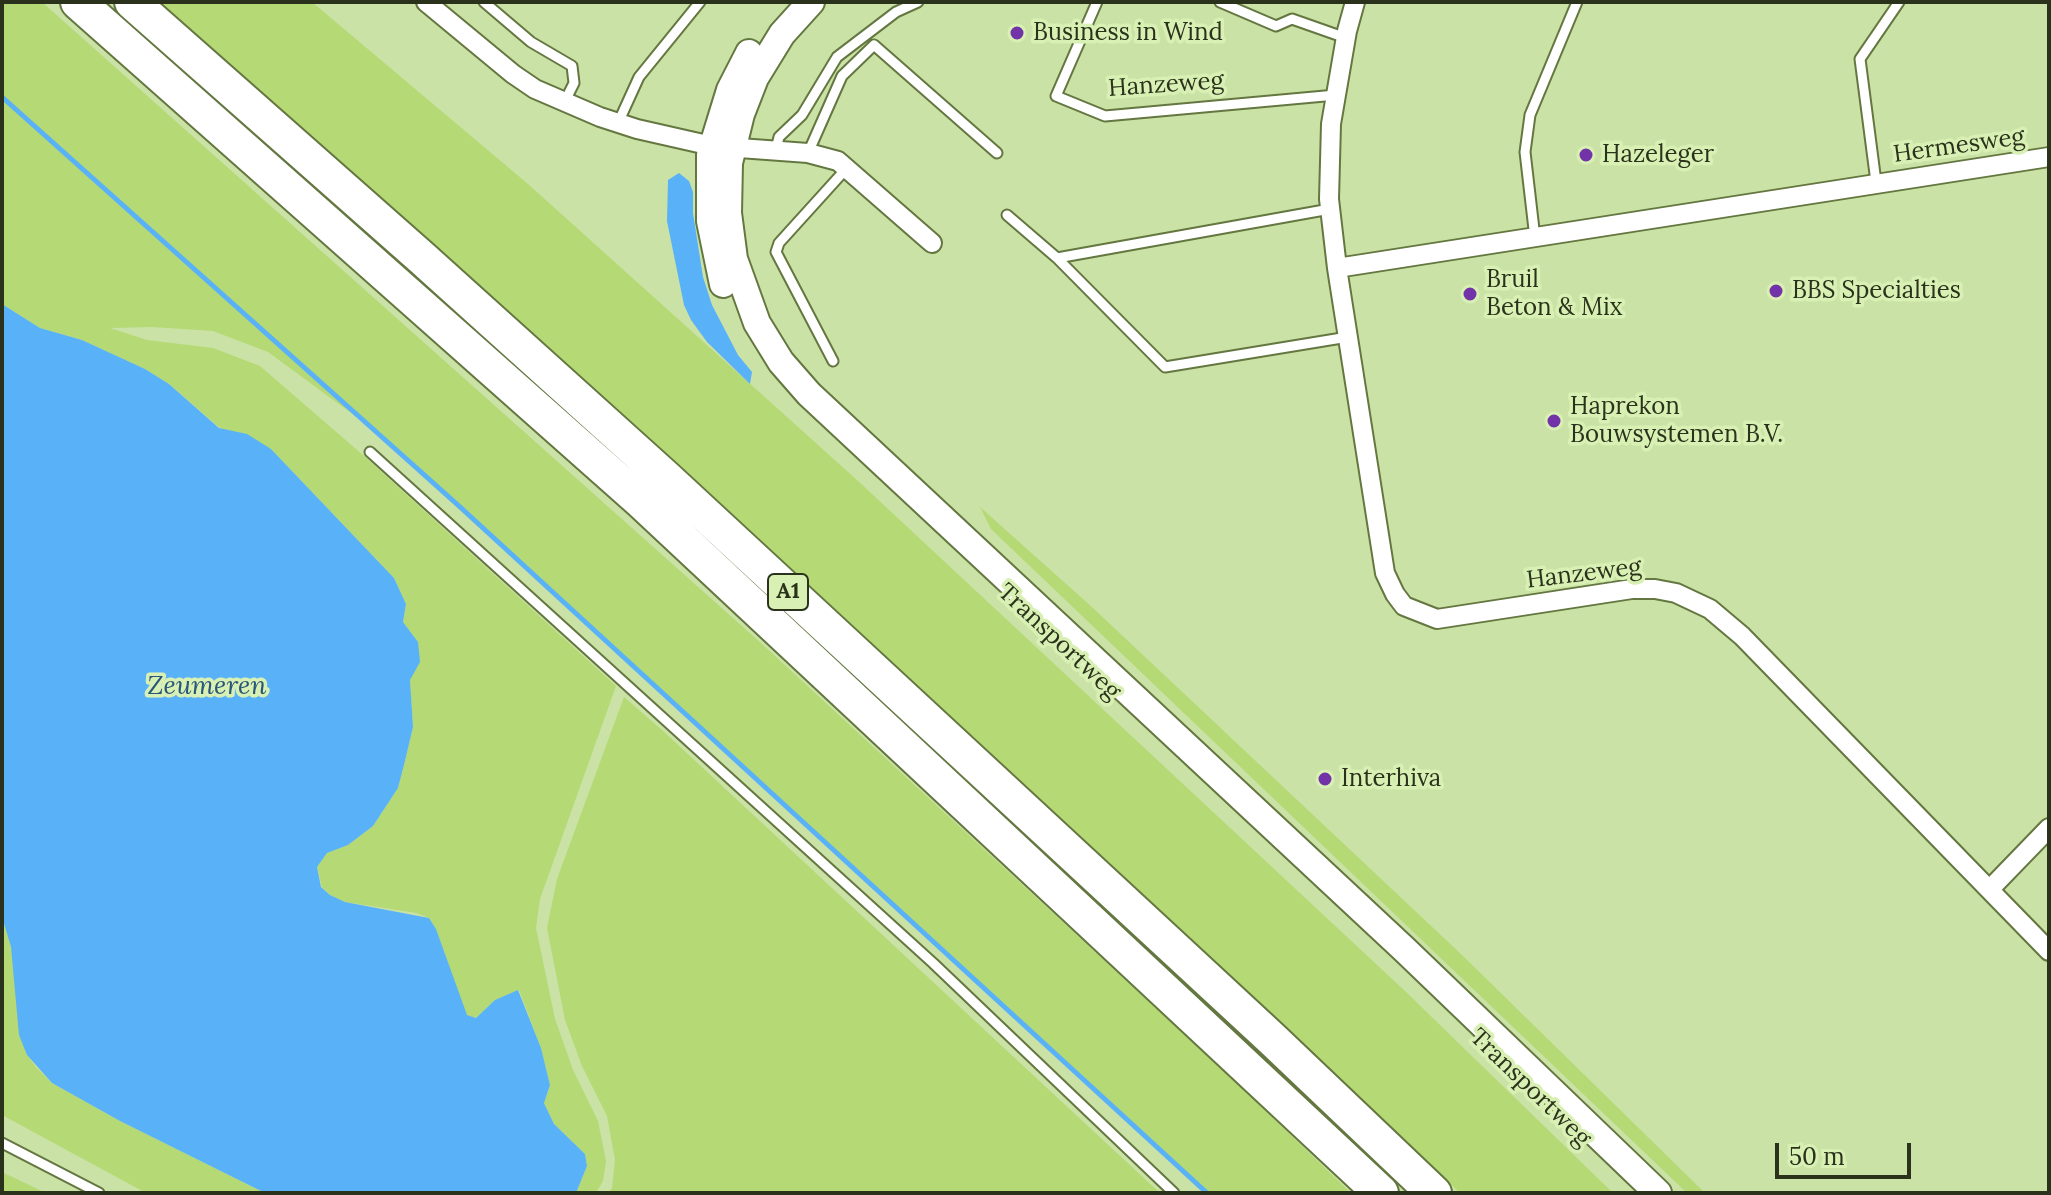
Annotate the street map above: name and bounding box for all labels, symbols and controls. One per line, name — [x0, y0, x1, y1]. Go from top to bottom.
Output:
place label: Business in Wind — [1033, 19, 1223, 47]
marker: Business in Wind — [1008, 24, 1026, 42]
street label: Hanzeweg — [1107, 67, 1225, 103]
street label: Hermesweg — [1891, 123, 2027, 169]
place label: Hazeleger — [1602, 141, 1714, 169]
marker: Hazeleger — [1577, 146, 1595, 164]
place label: Bruil Beton & Mix — [1486, 266, 1622, 322]
place label: BBS Specialties — [1792, 277, 1961, 305]
marker: BBS Specialties — [1767, 282, 1785, 300]
marker: Bruil Beton & Mix — [1461, 285, 1479, 303]
place label: Haprekon Bouwsystemen B.V. — [1570, 393, 1783, 449]
marker: Haprekon Bouwsystemen B.V. — [1545, 412, 1563, 430]
street label: Hanzeweg — [1525, 553, 1643, 595]
road number: A1 — [768, 574, 808, 610]
street label: Transportweg — [992, 578, 1126, 706]
water label: Zeumeren — [148, 671, 266, 703]
place label: Interhiva — [1341, 765, 1441, 793]
marker: Interhiva — [1316, 770, 1334, 788]
street label: Transportweg — [1463, 1023, 1597, 1153]
scale bar — [1779, 1127, 1915, 1177]
text: 50 m — [1789, 1141, 1845, 1172]

